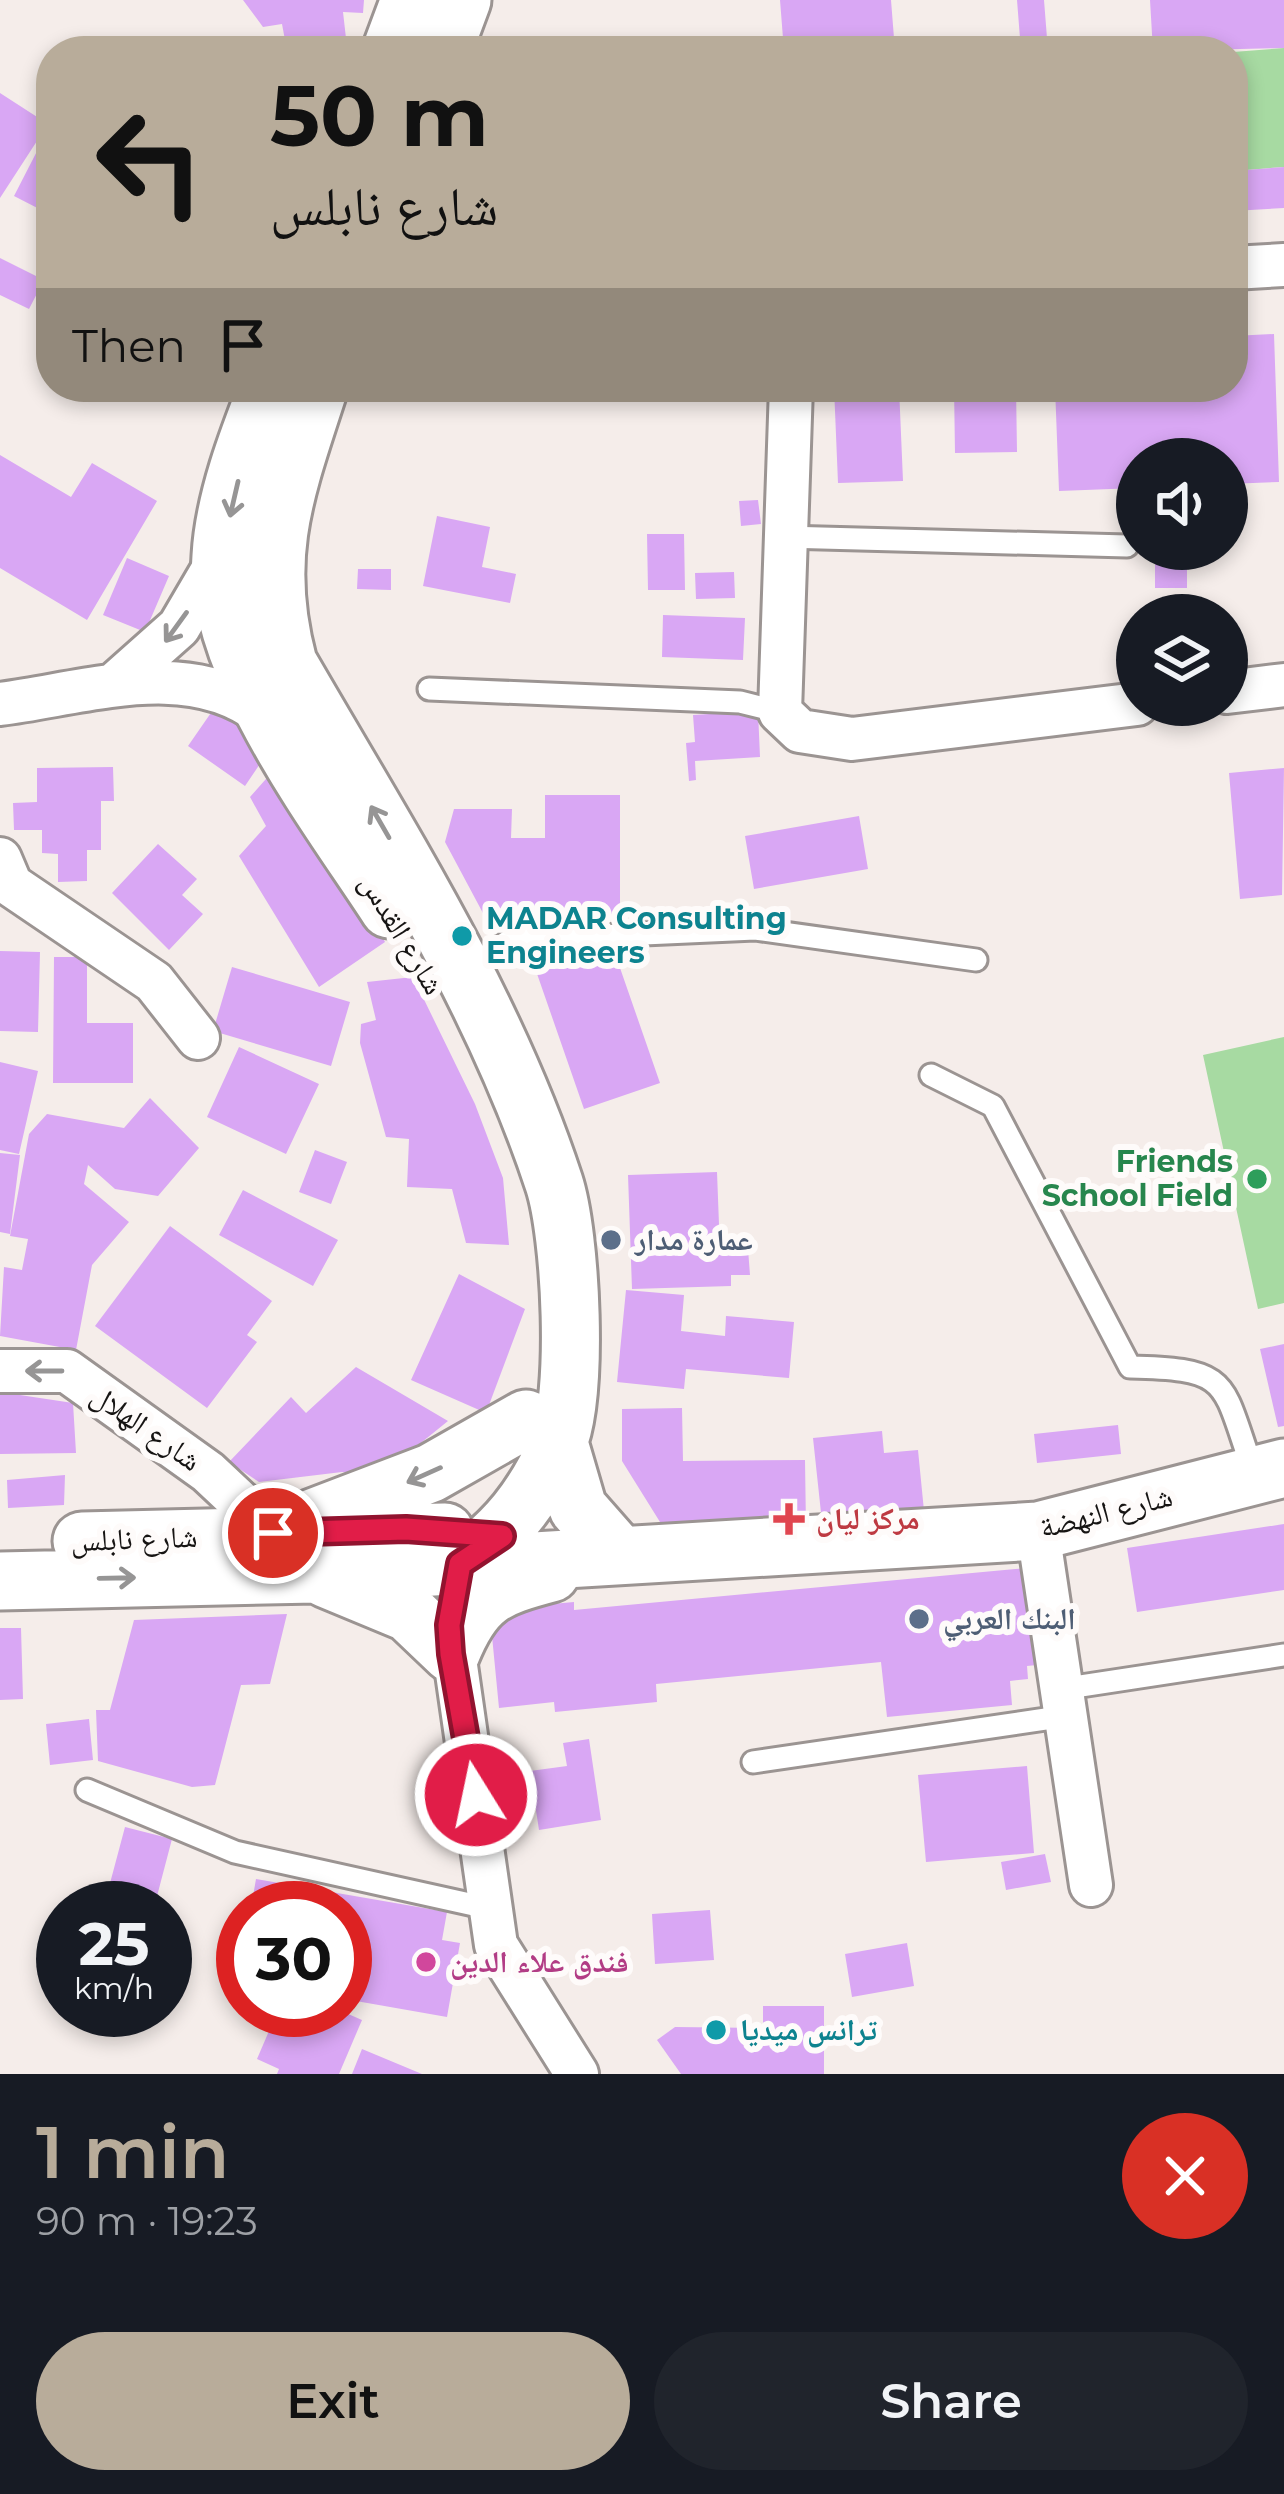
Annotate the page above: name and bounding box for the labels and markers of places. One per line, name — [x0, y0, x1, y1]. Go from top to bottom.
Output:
place label: MADAR Consulting Engineers — [486, 900, 787, 971]
marker: MADAR Consulting Engineers — [449, 923, 475, 949]
place label: Friends School Field — [1042, 1143, 1233, 1214]
marker: Friends School Field — [1244, 1166, 1270, 1192]
place label: عمارة مدار — [633, 1221, 753, 1258]
marker: عمارة مدار — [598, 1227, 624, 1253]
pin — [222, 1482, 324, 1584]
place label: مركز ليان — [816, 1500, 920, 1537]
marker: مركز ليان — [773, 1503, 805, 1535]
place label: البنك العربي — [943, 1600, 1076, 1642]
marker: البنك العربي — [906, 1606, 932, 1632]
place label: فندق علاء الدين — [450, 1943, 629, 1980]
marker: فندق علاء الدين — [413, 1949, 439, 1975]
place label: ترانس ميديا — [740, 2011, 877, 2048]
marker: ترانس ميديا — [703, 2017, 729, 2043]

